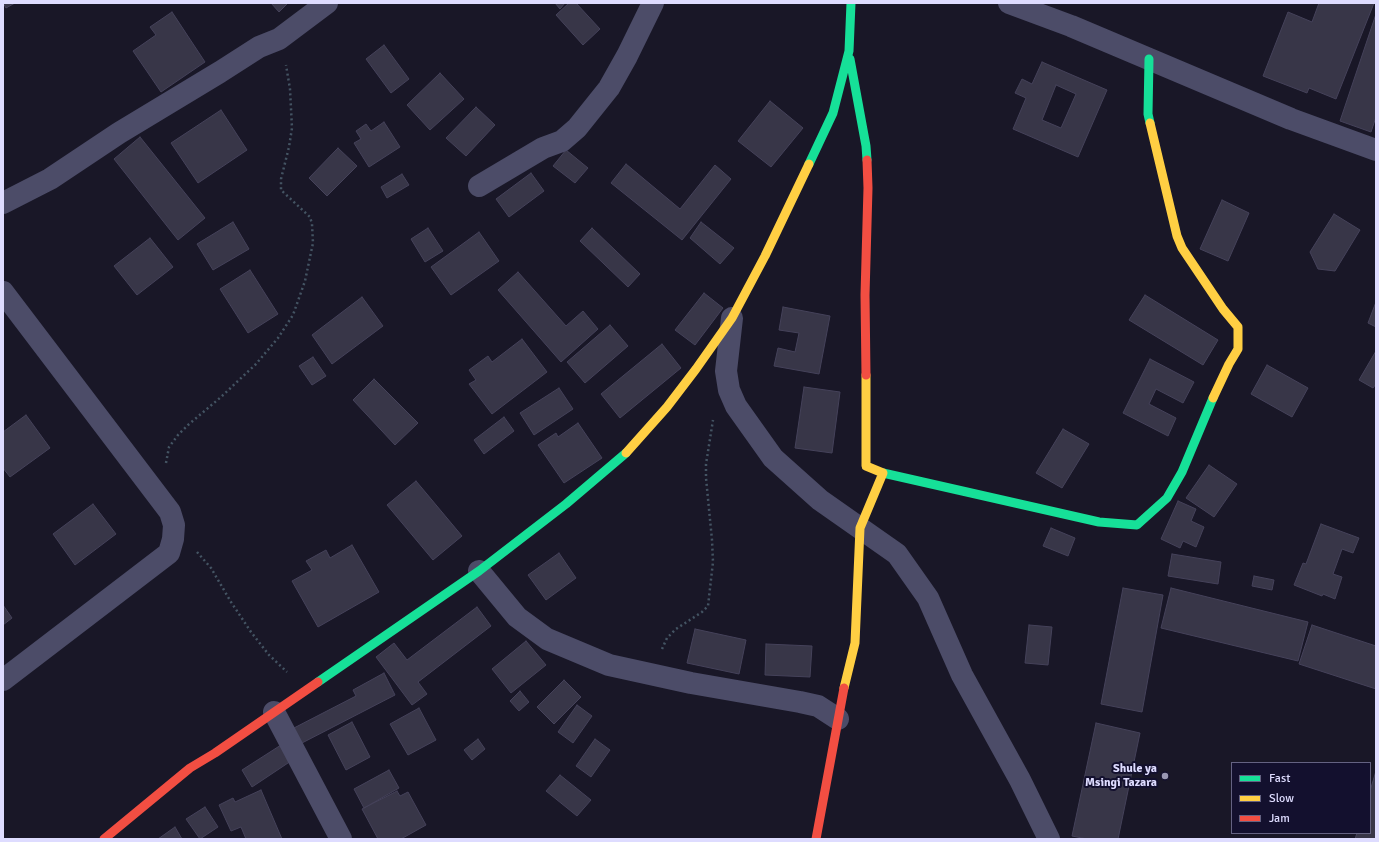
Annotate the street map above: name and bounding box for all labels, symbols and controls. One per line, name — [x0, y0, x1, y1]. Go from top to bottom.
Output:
place label: Shule ya Msingi Tazara — [1085, 762, 1157, 790]
legend — [1231, 762, 1371, 834]
marker: Shule ya Msingi Tazara — [1160, 771, 1170, 781]
text: Fast — [1269, 771, 1290, 786]
text: Slow — [1269, 791, 1294, 806]
text: Jam — [1269, 811, 1290, 826]

